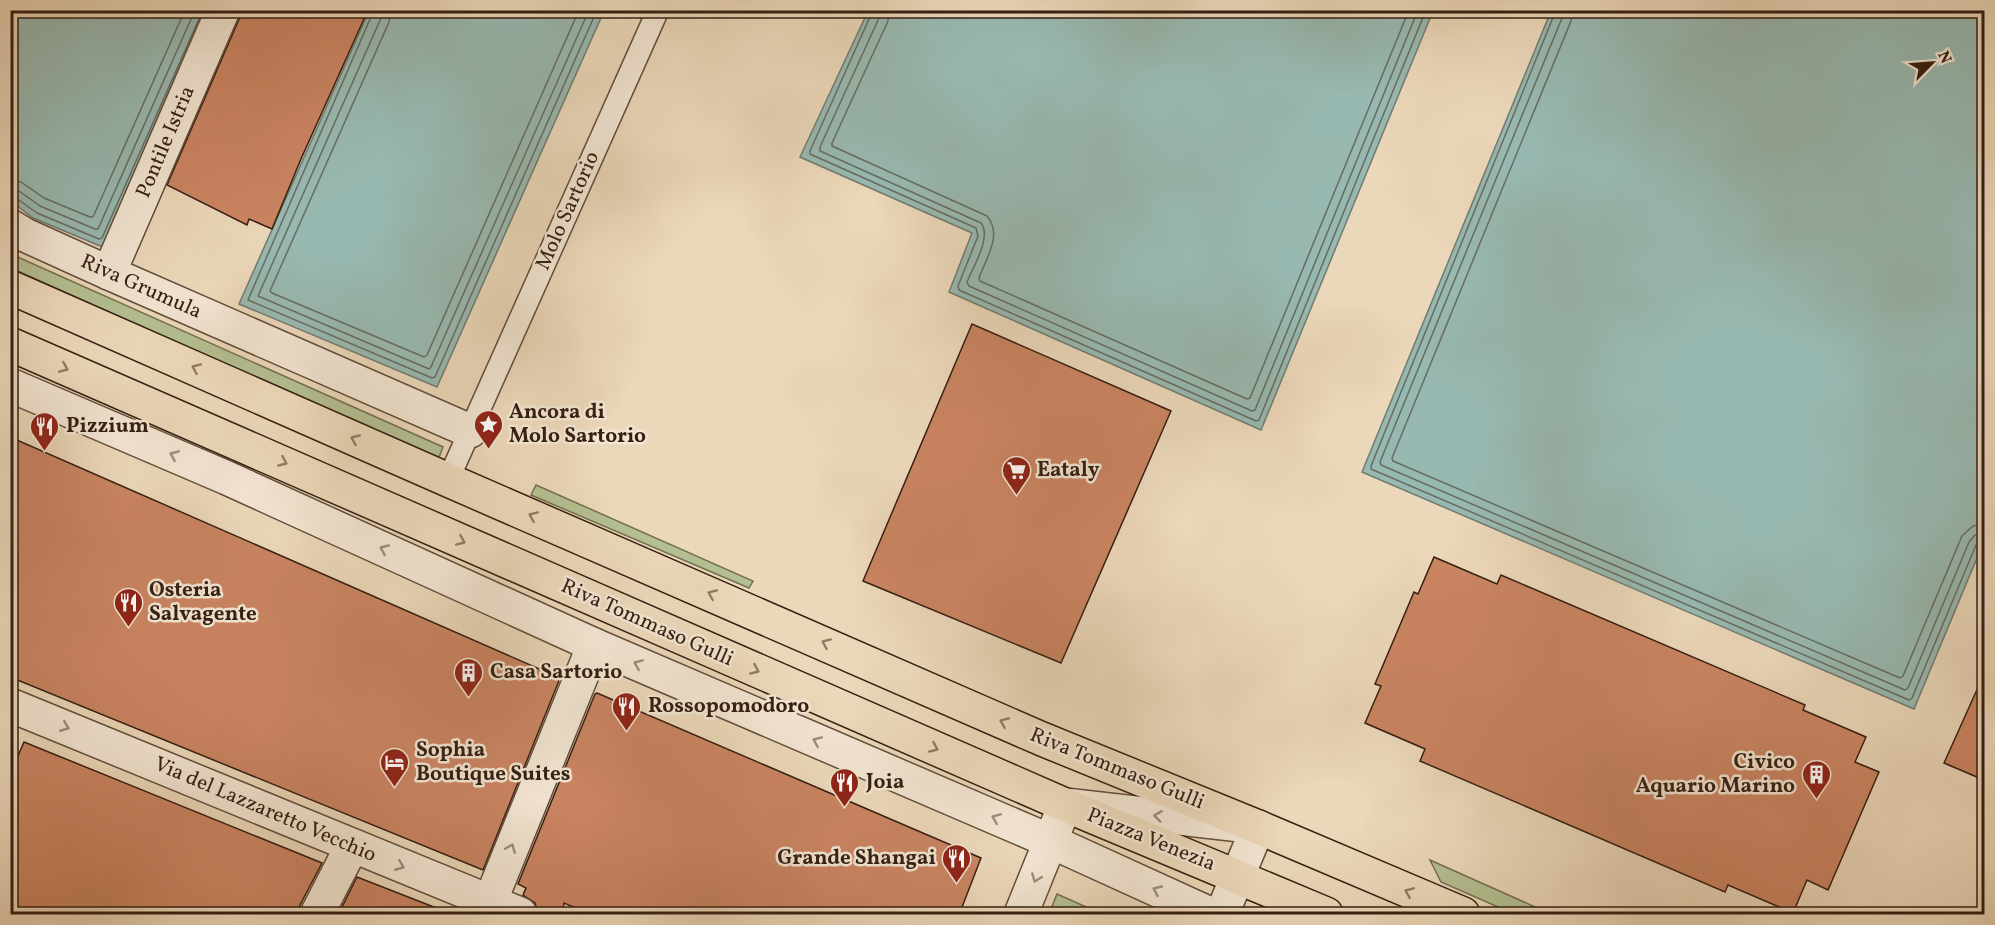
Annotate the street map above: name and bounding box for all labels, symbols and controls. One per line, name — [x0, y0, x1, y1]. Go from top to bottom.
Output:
north arrow — [1902, 33, 1962, 93]
text: N — [1931, 48, 1956, 68]
street label: Pontile Istria — [129, 82, 203, 202]
street label: Molo Sartorio — [529, 147, 607, 275]
street label: Riva Grumula — [76, 247, 206, 327]
one-way arrow — [58, 360, 69, 372]
one-way arrow — [191, 364, 202, 376]
place label: Ancora di Molo Sartorio — [509, 398, 646, 451]
place icon: Ancora di Molo Sartorio — [472, 408, 504, 450]
restaurant icon: Pizzium — [29, 410, 61, 452]
place label: Pizzium — [66, 412, 149, 441]
one-way arrow — [350, 434, 361, 446]
one-way arrow — [169, 450, 180, 462]
supermarket icon: Eataly — [1000, 454, 1032, 496]
one-way arrow — [276, 455, 287, 467]
place label: Eataly — [1037, 456, 1100, 485]
one-way arrow — [529, 511, 540, 523]
one-way arrow — [455, 534, 466, 546]
one-way arrow — [379, 545, 390, 557]
street label: Riva Tommaso Gulli — [556, 572, 738, 674]
place label: Osteria Salvagente — [149, 576, 257, 629]
restaurant icon: Osteria Salvagente — [112, 586, 144, 628]
one-way arrow — [708, 589, 719, 601]
one-way arrow — [821, 639, 832, 651]
building icon: Casa Sartorio — [453, 656, 485, 698]
place label: Casa Sartorio — [490, 658, 622, 687]
one-way arrow — [634, 659, 645, 671]
one-way arrow — [749, 663, 760, 675]
restaurant icon: Rossopomodoro — [611, 690, 643, 732]
place label: Rossopomodoro — [648, 692, 809, 721]
one-way arrow — [1000, 717, 1011, 729]
one-way arrow — [58, 720, 69, 732]
street label: Riva Tommaso Gulli — [1025, 721, 1209, 817]
place label: Sophia Boutique Suites — [416, 736, 570, 789]
one-way arrow — [813, 736, 824, 748]
one-way arrow — [927, 740, 938, 752]
hotel icon: Sophia Boutique Suites — [379, 746, 411, 788]
place label: Civico Aquario Marino — [1636, 748, 1795, 801]
street label: Via del Lazzaretto Vecchio — [149, 750, 381, 870]
building icon: Civico Aquario Marino — [1800, 758, 1832, 800]
restaurant icon: Joia — [829, 766, 861, 808]
place label: Joia — [865, 768, 904, 797]
street label: Piazza Venezia — [1082, 801, 1220, 879]
one-way arrow — [1153, 810, 1162, 822]
one-way arrow — [992, 813, 1003, 825]
restaurant icon: Grande Shangai — [941, 842, 973, 884]
one-way arrow — [504, 843, 517, 854]
place label: Grande Shangai — [777, 844, 936, 873]
one-way arrow — [394, 859, 405, 871]
one-way arrow — [1031, 872, 1043, 883]
one-way arrow — [1152, 886, 1163, 898]
one-way arrow — [1404, 887, 1415, 899]

